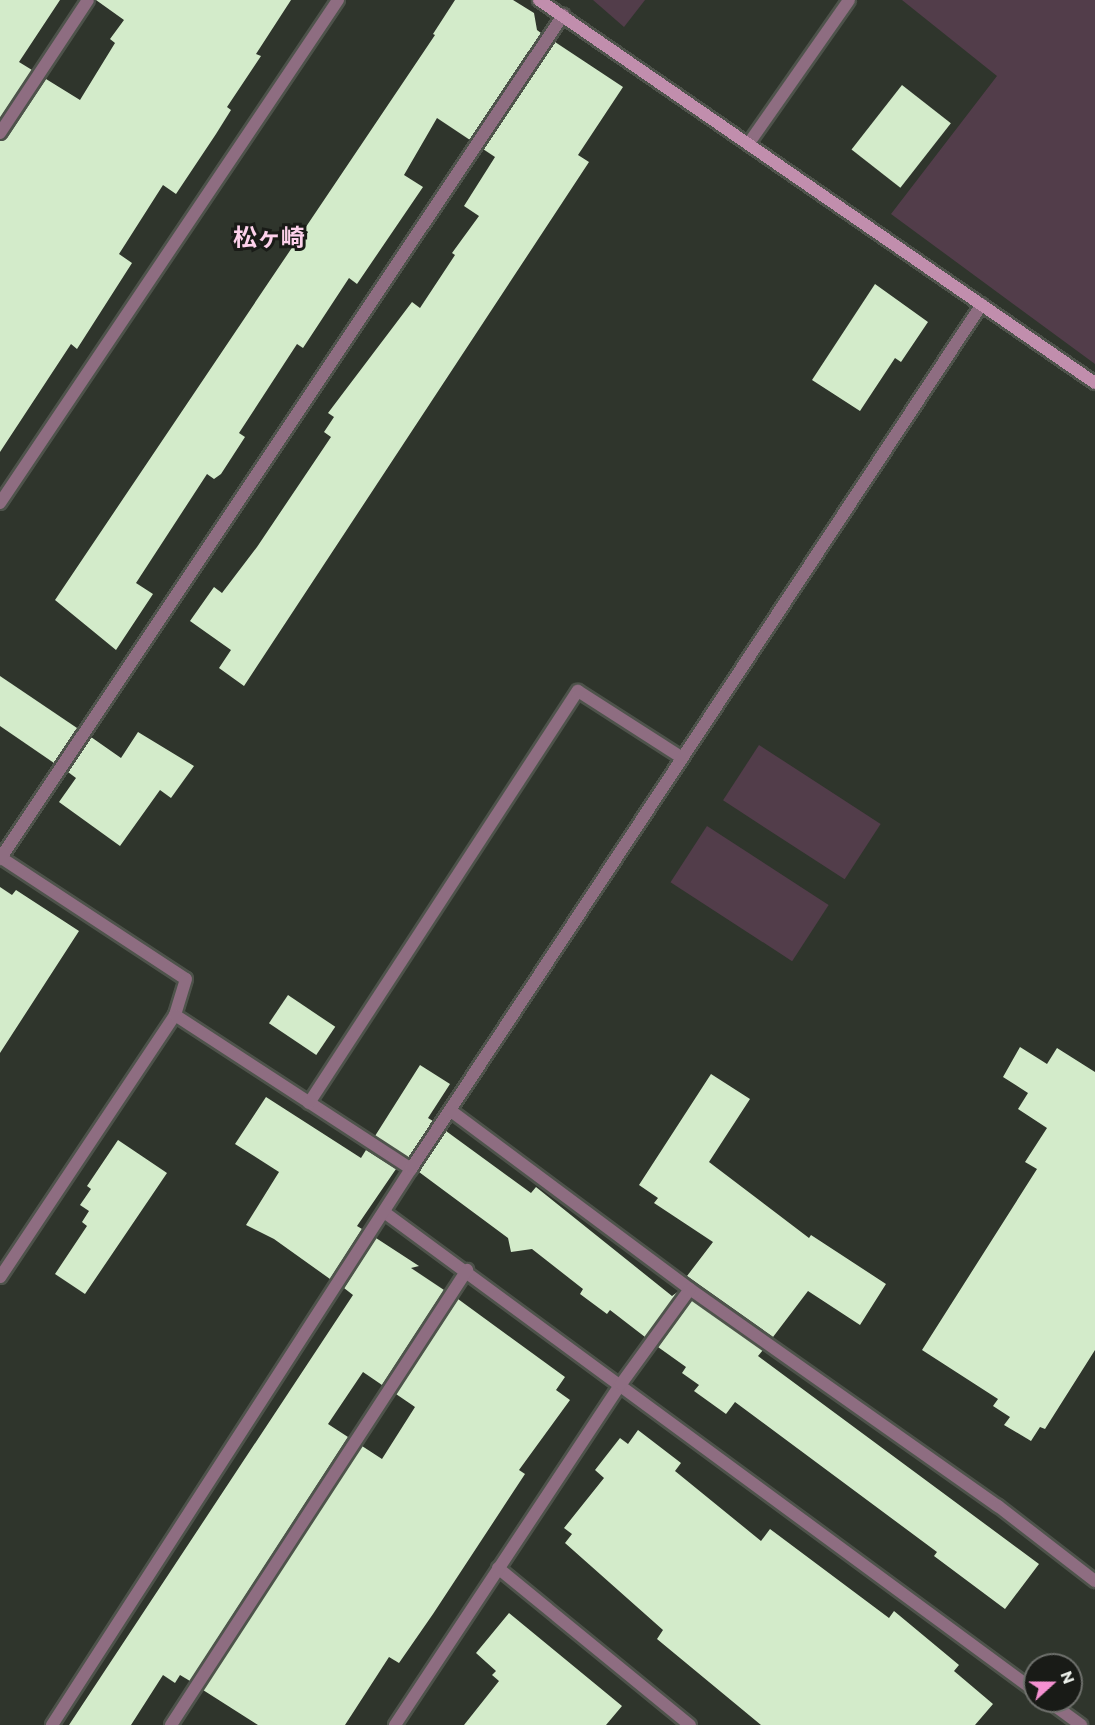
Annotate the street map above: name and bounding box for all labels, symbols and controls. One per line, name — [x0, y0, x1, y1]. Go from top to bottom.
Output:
district label: 松ヶ崎 — [233, 223, 305, 251]
north arrow — [1023, 1653, 1083, 1713]
text: N — [1057, 1668, 1079, 1686]

